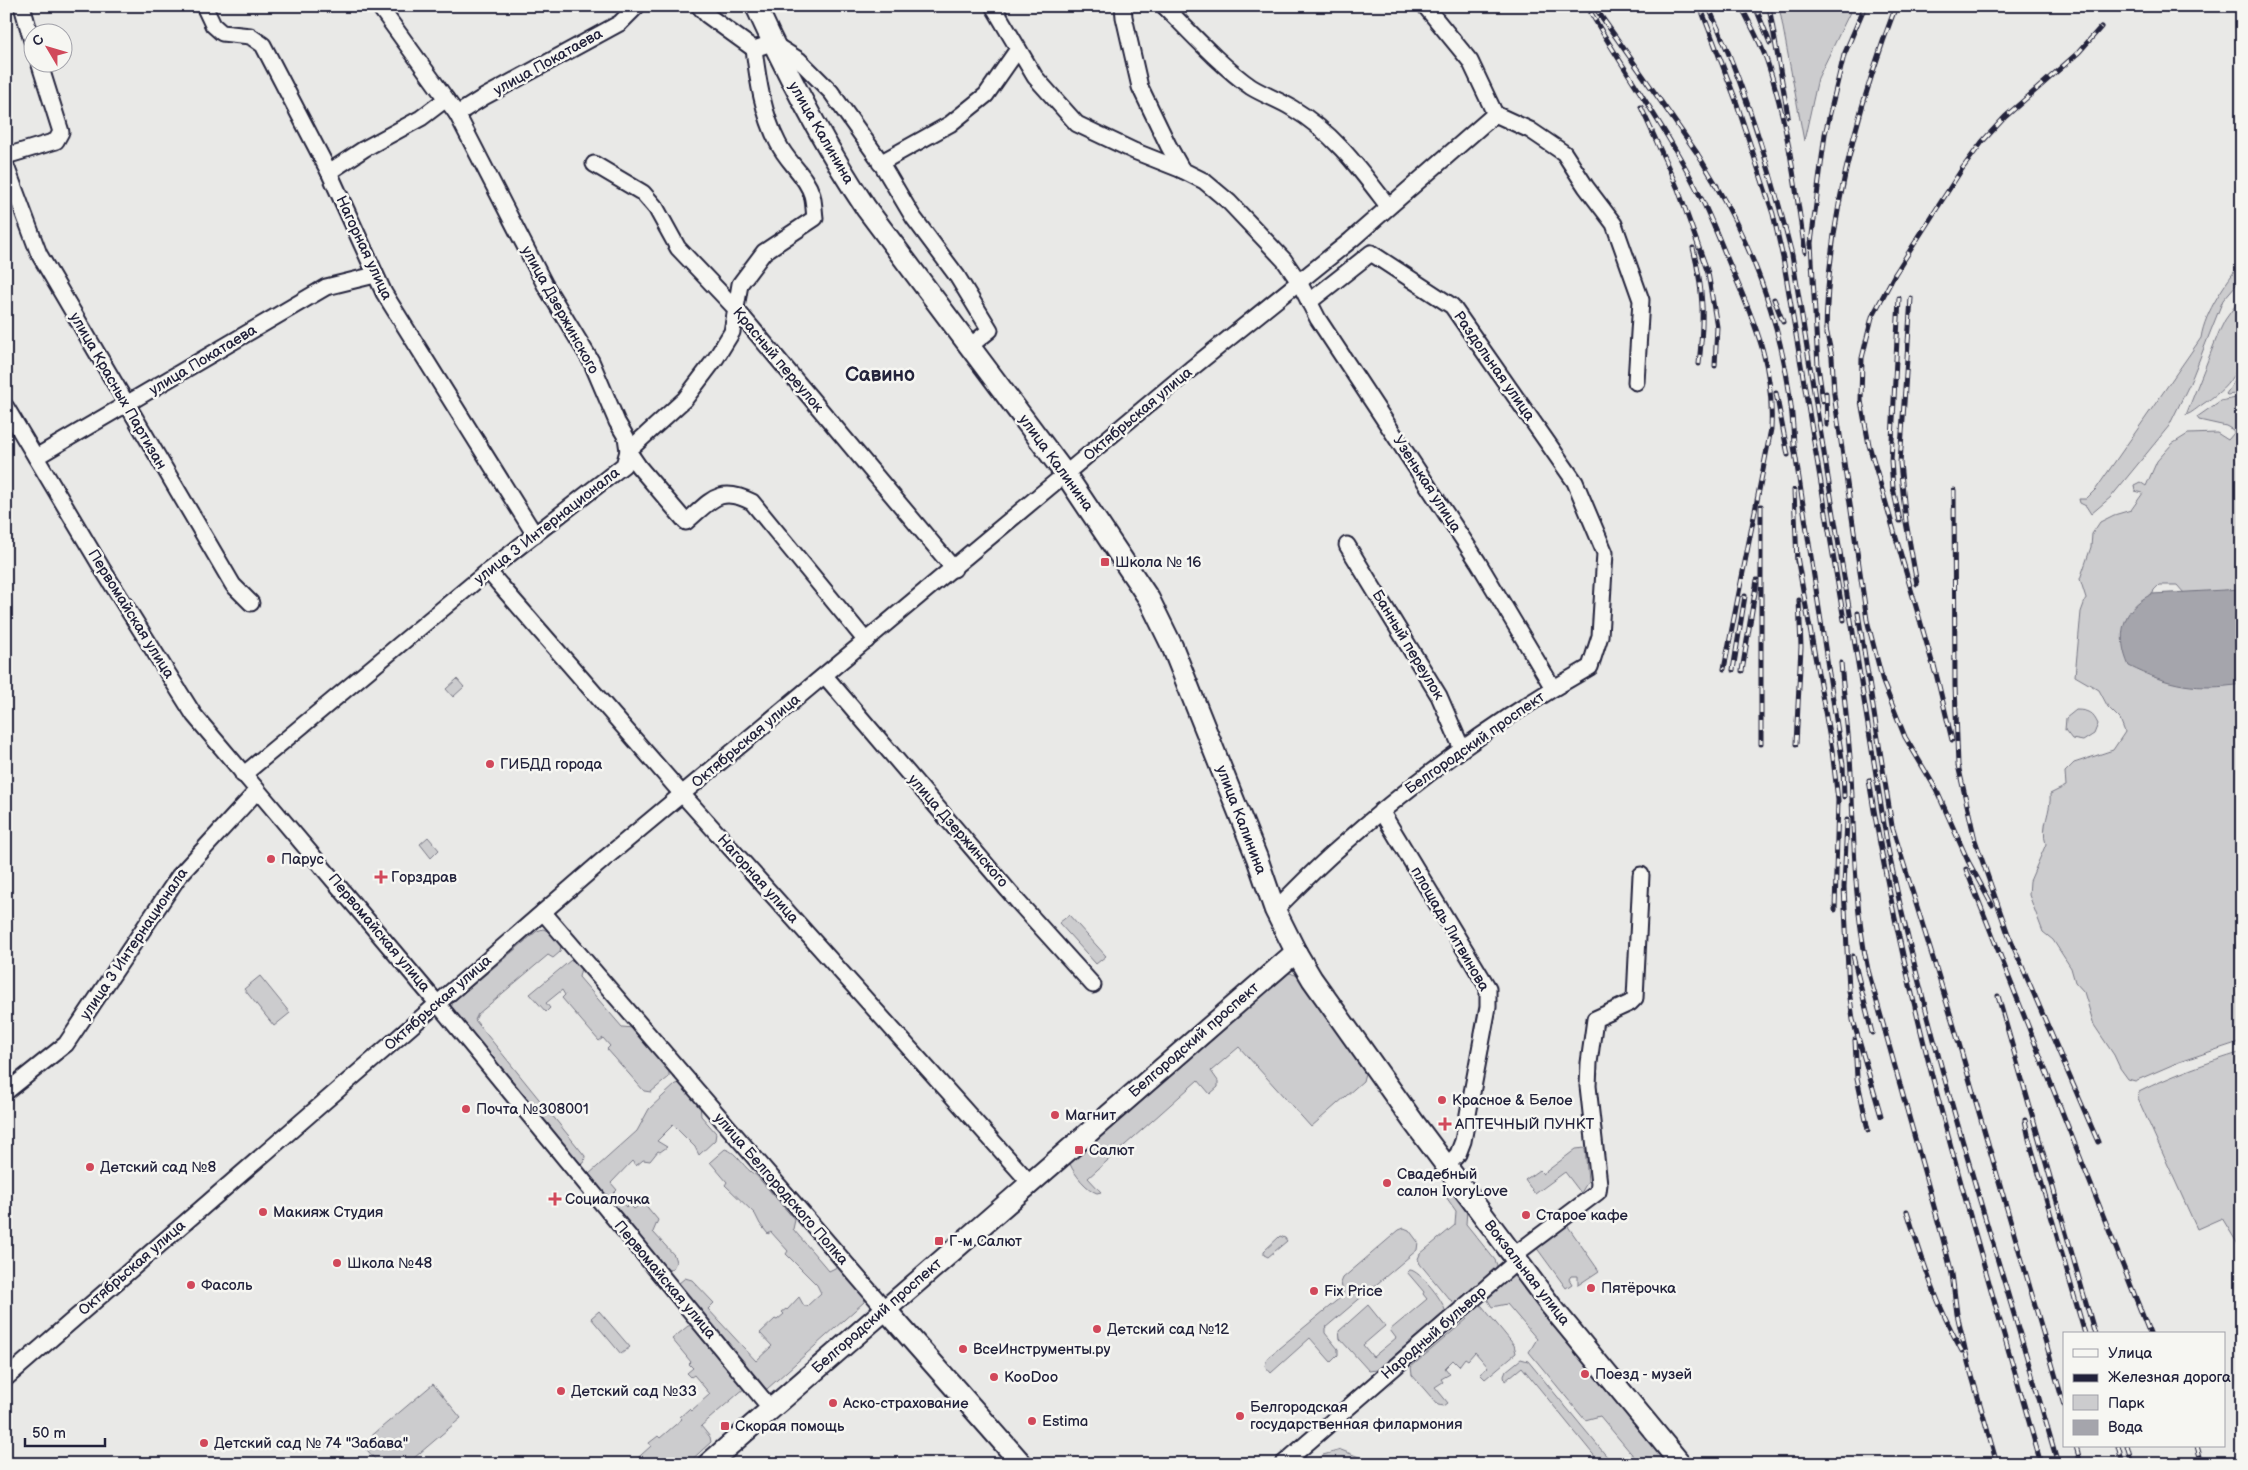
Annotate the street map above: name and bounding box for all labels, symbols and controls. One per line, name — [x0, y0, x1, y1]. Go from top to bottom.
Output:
north arrow — [22, 22, 72, 72]
street label: улица Покатаева — [490, 24, 606, 100]
text: С — [28, 31, 48, 49]
street label: улица Калинина — [784, 78, 858, 188]
street label: Нагорная улица — [332, 193, 397, 303]
street label: улица Дзержинского — [517, 243, 603, 378]
street label: Красный переулок — [729, 304, 828, 416]
street label: Раздольная улица — [1449, 307, 1539, 425]
street label: улица Красных Партизан — [65, 309, 171, 473]
street label: улица Покатаева — [146, 320, 260, 400]
district label: Савино — [845, 363, 915, 387]
street label: Октябрьская улица — [1080, 363, 1196, 465]
street label: улица Калинина — [1014, 411, 1098, 515]
street label: Узенькая улица — [1389, 432, 1465, 536]
street label: улица 3 Интернационала — [470, 463, 624, 589]
street label: Первомайская улица — [83, 546, 179, 682]
place label: Школа № 16 — [1115, 553, 1201, 572]
marker: Школа № 16 — [1099, 556, 1111, 568]
street label: Банный переулок — [1368, 587, 1448, 703]
street label: Белгородский проспект — [1401, 688, 1549, 798]
street label: Октябрьская улица — [688, 690, 804, 792]
place label: ГИБДД города — [500, 755, 602, 774]
marker: ГИБДД города — [484, 758, 496, 770]
street label: улица Калинина — [1211, 763, 1271, 877]
street label: улица Дзержинского — [904, 771, 1012, 892]
street label: Нагорная улица — [713, 831, 803, 927]
place label: Парус — [281, 850, 324, 869]
marker: Парус — [265, 853, 277, 865]
street label: площадь Литвинова — [1407, 863, 1494, 995]
street label: улица 3 Интернационала — [76, 864, 192, 1024]
place label: Горздрав — [391, 868, 457, 887]
street label: Первомайская улица — [324, 870, 434, 996]
marker: Горздрав — [375, 871, 387, 883]
street label: Октябрьская улица — [380, 951, 496, 1055]
street label: Белгородский проспект — [1125, 978, 1263, 1102]
place label: Красное & Белое — [1452, 1091, 1573, 1110]
marker: Красное & Белое — [1436, 1094, 1448, 1106]
place label: Почта №308001 — [476, 1100, 589, 1119]
marker: Почта №308001 — [460, 1103, 472, 1115]
place label: Магнит — [1065, 1106, 1116, 1125]
street label: улица Белгородского Полка — [710, 1109, 852, 1269]
marker: Магнит — [1049, 1109, 1061, 1121]
place label: АПТЕЧНЫЙ ПУНКТ — [1454, 1115, 1594, 1134]
marker: АПТЕЧНЫЙ ПУНКТ — [1439, 1118, 1451, 1130]
place label: Салют — [1089, 1141, 1134, 1160]
marker: Салют — [1073, 1144, 1085, 1156]
place label: Детский сад №8 — [100, 1158, 216, 1177]
marker: Детский сад №8 — [84, 1161, 96, 1173]
place label: Свадебный салон IvoryLove — [1397, 1165, 1508, 1201]
marker: Свадебный салон IvoryLove — [1381, 1177, 1393, 1189]
place label: Социалочка — [565, 1190, 650, 1209]
marker: Социалочка — [549, 1193, 561, 1205]
place label: Макияж Студия — [273, 1203, 383, 1222]
marker: Макияж Студия — [257, 1206, 269, 1218]
place label: Старое кафе — [1536, 1206, 1628, 1225]
marker: Старое кафе — [1520, 1209, 1532, 1221]
street label: Октябрьская улица — [74, 1216, 190, 1320]
street label: Вокзальная улица — [1480, 1216, 1574, 1330]
street label: Первомайская улица — [610, 1217, 720, 1343]
place label: Г-м Салют — [949, 1232, 1022, 1251]
marker: Г-м Салют — [933, 1235, 945, 1247]
place label: Школа №48 — [347, 1254, 433, 1273]
street label: Белгородский проспект — [808, 1254, 946, 1378]
marker: Школа №48 — [331, 1257, 343, 1269]
place label: Фасоль — [201, 1276, 253, 1295]
marker: Фасоль — [185, 1279, 197, 1291]
place label: Пятёрочка — [1601, 1279, 1676, 1298]
place label: Fix Price — [1324, 1282, 1383, 1301]
street label: Народный бульвар — [1378, 1282, 1491, 1384]
marker: Пятёрочка — [1585, 1282, 1597, 1294]
marker: Fix Price — [1308, 1285, 1320, 1297]
place label: Детский сад №12 — [1107, 1320, 1229, 1339]
marker: Детский сад №12 — [1091, 1323, 1103, 1335]
legend — [2063, 1332, 2226, 1448]
place label: ВсеИнструменты.ру — [973, 1340, 1110, 1359]
marker: ВсеИнструменты.ру — [957, 1343, 969, 1355]
text: Улица — [2108, 1344, 2153, 1363]
place label: Поезд - музей — [1595, 1365, 1692, 1384]
place label: KooDoo — [1004, 1368, 1058, 1387]
marker: Поезд - музей — [1579, 1368, 1591, 1380]
text: Железная дорога — [2108, 1368, 2231, 1387]
marker: KooDoo — [988, 1371, 1000, 1383]
place label: Детский сад №33 — [571, 1382, 697, 1401]
marker: Детский сад №33 — [555, 1385, 567, 1397]
place label: Аско-страхование — [842, 1394, 969, 1413]
text: Парк — [2108, 1394, 2145, 1413]
marker: Аско-страхование — [827, 1397, 839, 1409]
place label: Белгородская государственная филармония — [1250, 1398, 1462, 1434]
marker: Белгородская государственная филармония — [1234, 1410, 1246, 1422]
place label: Estima — [1042, 1412, 1088, 1431]
scale bar — [25, 1415, 105, 1447]
marker: Estima — [1026, 1415, 1038, 1427]
place label: Скорая помощь — [735, 1417, 845, 1436]
text: Вода — [2108, 1418, 2143, 1437]
marker: Скорая помощь — [719, 1420, 731, 1432]
text: 50 m — [32, 1424, 66, 1443]
place label: Детский сад № 74 "Забава" — [214, 1434, 408, 1453]
marker: Детский сад № 74 "Забава" — [198, 1437, 210, 1449]

